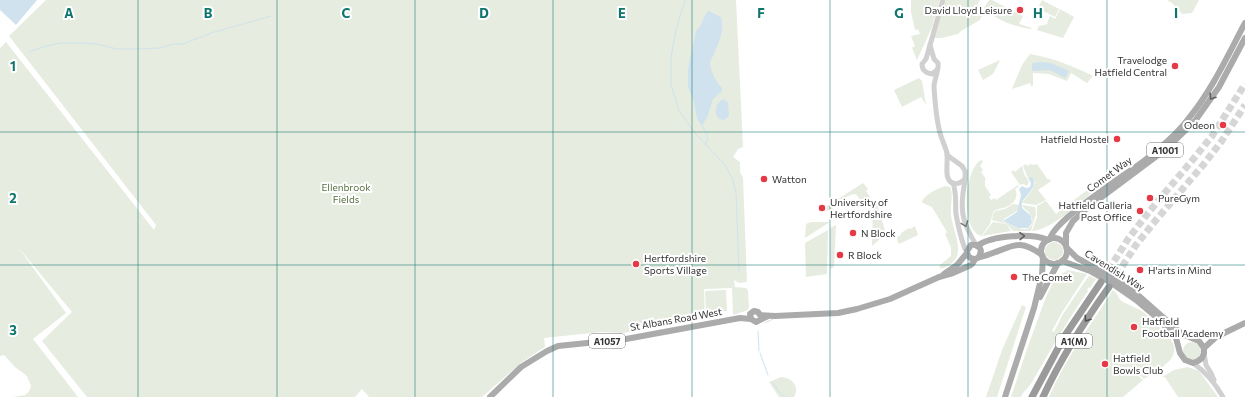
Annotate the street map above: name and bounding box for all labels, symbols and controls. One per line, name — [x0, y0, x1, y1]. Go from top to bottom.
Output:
place label: David Lloyd Leisure — [925, 4, 1012, 16]
text: A — [64, 5, 74, 21]
text: B — [204, 5, 213, 21]
text: C — [342, 5, 351, 21]
text: D — [479, 5, 489, 21]
text: E — [618, 5, 626, 21]
text: F — [757, 5, 765, 21]
text: G — [894, 5, 904, 21]
marker: David Lloyd Leisure — [1015, 5, 1025, 15]
text: H — [1033, 5, 1043, 21]
text: I — [1174, 5, 1178, 21]
place label: Travelodge Hatfield Central — [1095, 54, 1167, 78]
text: 1 — [10, 58, 16, 74]
marker: Travelodge Hatfield Central — [1170, 61, 1180, 71]
one-way arrow — [1209, 93, 1217, 100]
place label: Odeon — [1184, 119, 1215, 131]
marker: Odeon — [1218, 120, 1228, 130]
place label: Hatfield Hostel — [1040, 133, 1109, 145]
marker: Hatfield Hostel — [1112, 134, 1122, 144]
road number: A1001 — [1147, 143, 1183, 157]
street label: Comet Way — [1084, 154, 1134, 194]
place label: Watton — [772, 173, 807, 185]
marker: Watton — [759, 174, 769, 184]
park label: Ellenbrook Fields — [321, 181, 371, 205]
text: 2 — [9, 190, 17, 206]
place label: PureGym — [1158, 192, 1200, 204]
marker: PureGym — [1145, 193, 1155, 203]
place label: University of Hertfordshire — [830, 196, 892, 220]
place label: Hatfield Galleria Post Office — [1058, 199, 1132, 223]
marker: University of Hertfordshire — [817, 203, 827, 213]
marker: Hatfield Galleria Post Office — [1135, 206, 1145, 216]
one-way arrow — [960, 220, 969, 227]
place label: N Block — [861, 227, 896, 239]
marker: N Block — [848, 228, 858, 238]
one-way arrow — [1019, 232, 1025, 240]
street label: Cavendish Way — [1083, 247, 1147, 293]
place label: R Block — [848, 249, 883, 261]
marker: R Block — [835, 250, 845, 260]
place label: Hertfordshire Sports Village — [644, 252, 707, 276]
marker: Hertfordshire Sports Village — [631, 259, 641, 269]
place label: H'arts in Mind — [1148, 264, 1211, 276]
marker: H'arts in Mind — [1135, 265, 1145, 275]
place label: The Comet — [1022, 271, 1072, 283]
marker: The Comet — [1009, 272, 1019, 282]
street label: St Albans Road West — [629, 305, 723, 333]
one-way arrow — [1084, 315, 1092, 322]
place label: Hatfield Football Academy — [1142, 315, 1223, 339]
text: 3 — [9, 322, 17, 338]
marker: Hatfield Football Academy — [1129, 322, 1139, 332]
road number: A1057 — [589, 334, 625, 348]
road number: A1(M) — [1056, 334, 1092, 348]
place label: Hatfield Bowls Club — [1113, 352, 1163, 376]
marker: Hatfield Bowls Club — [1100, 359, 1110, 369]

